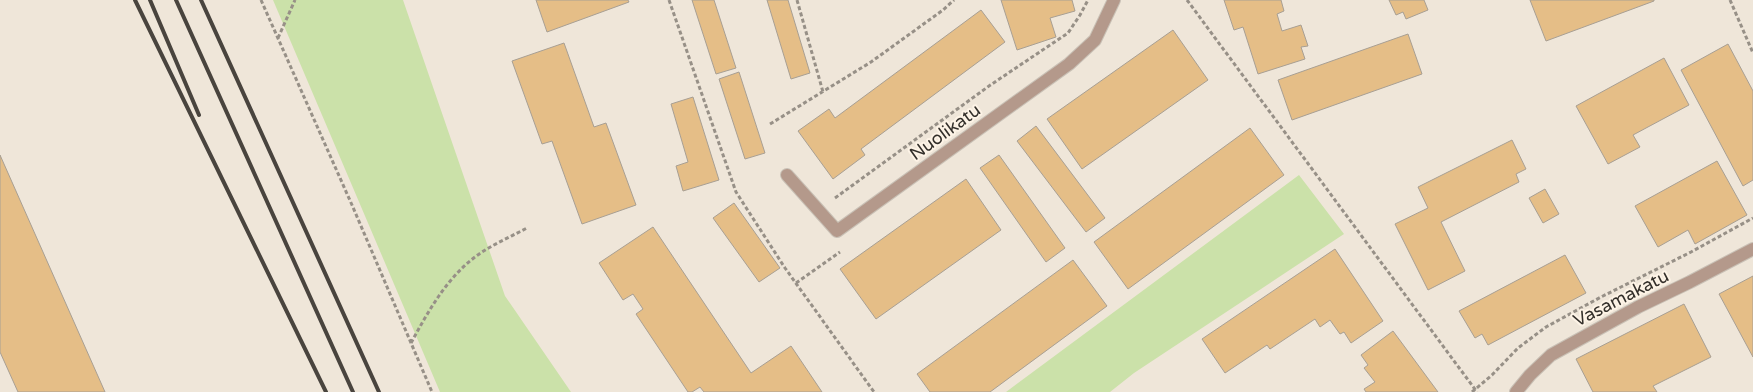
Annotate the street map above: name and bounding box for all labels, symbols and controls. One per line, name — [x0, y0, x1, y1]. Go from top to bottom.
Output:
street label: Nuolikatu — [905, 99, 985, 165]
street label: Vasamakatu — [1569, 265, 1673, 331]

